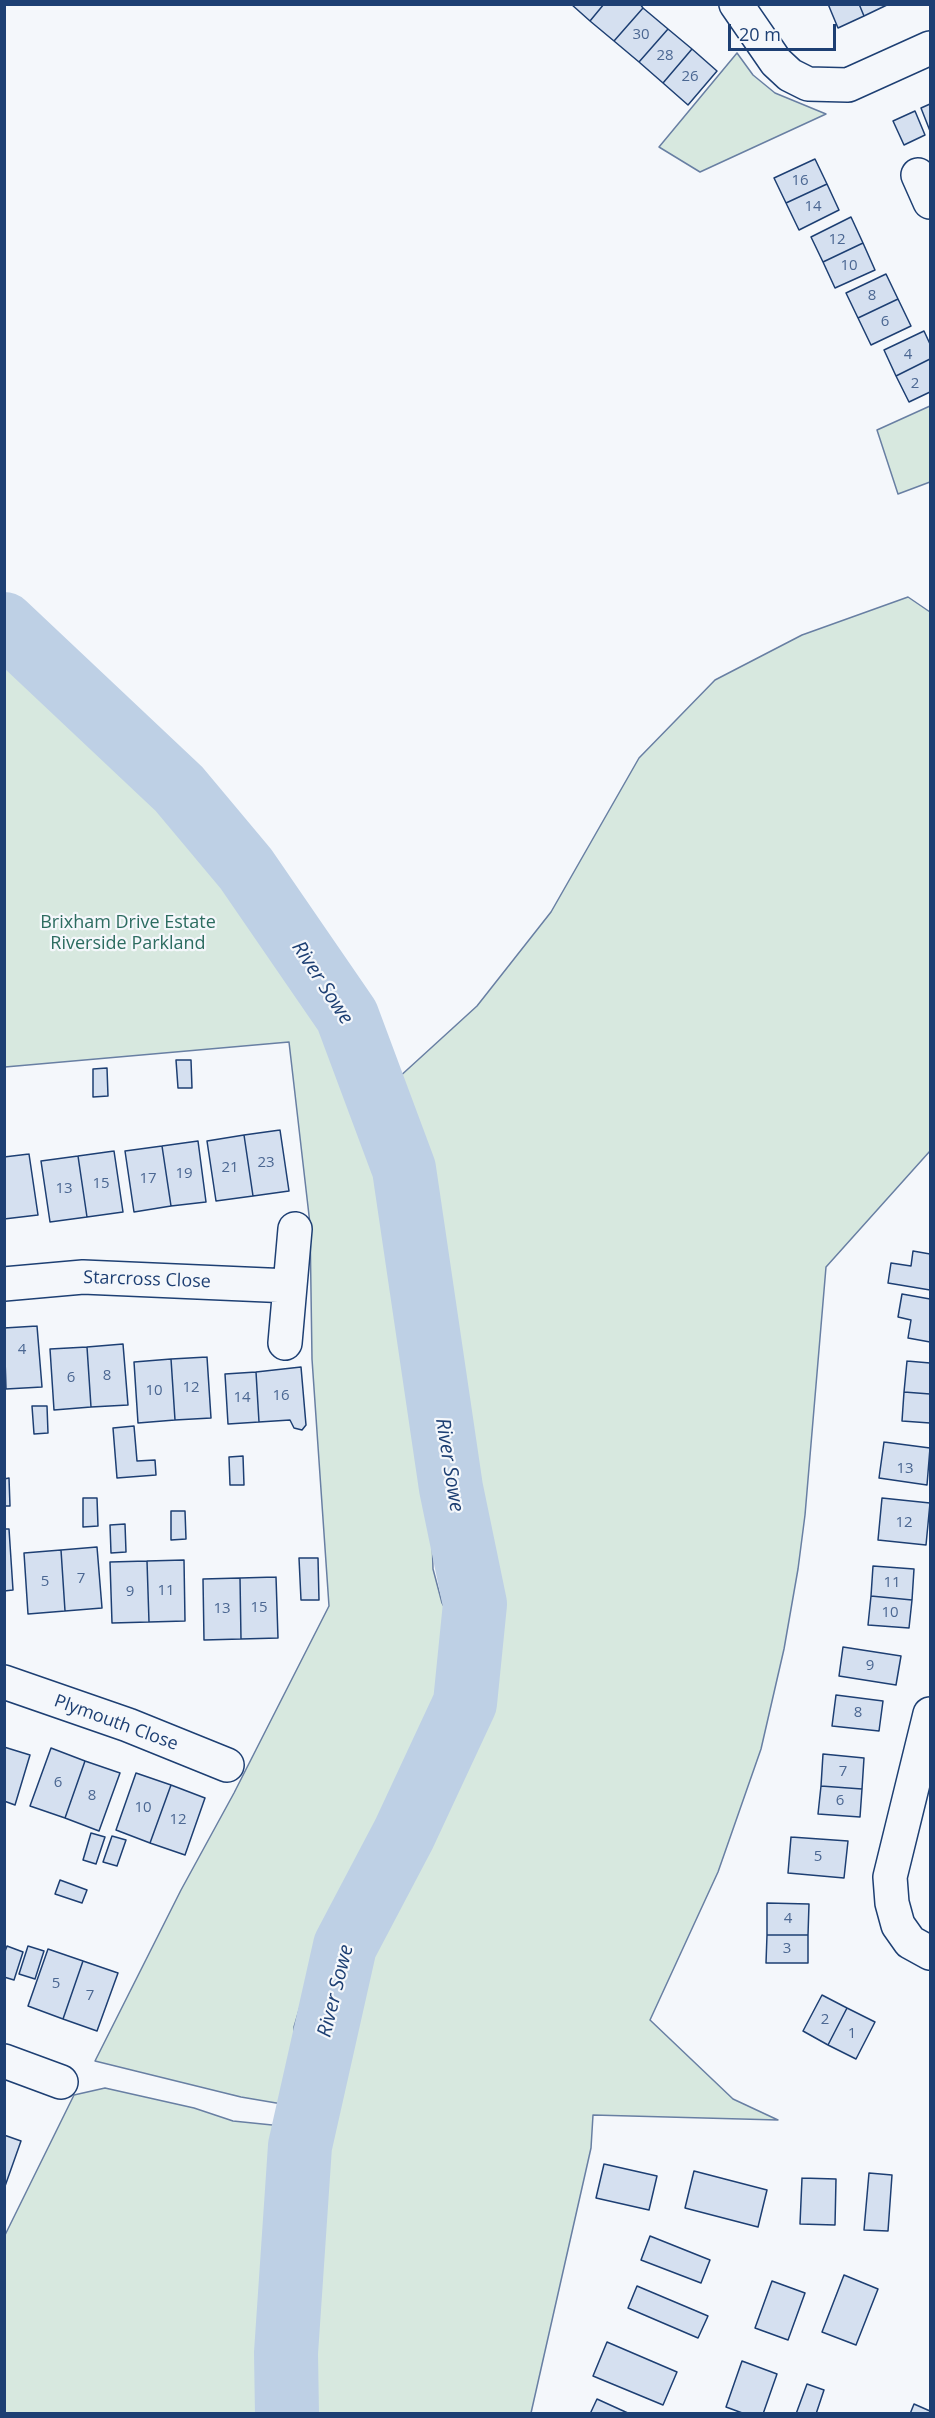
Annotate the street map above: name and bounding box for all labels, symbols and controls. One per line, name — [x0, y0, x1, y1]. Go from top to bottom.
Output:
scale bar — [731, 12, 839, 50]
text: 20 m — [739, 22, 781, 46]
house number: 30 — [632, 26, 650, 44]
house number: 28 — [656, 47, 674, 65]
house number: 26 — [681, 68, 699, 86]
house number: 16 — [791, 172, 809, 190]
house number: 14 — [804, 198, 822, 216]
house number: 12 — [828, 231, 846, 249]
house number: 10 — [840, 257, 858, 275]
house number: 8 — [868, 287, 876, 305]
house number: 6 — [881, 313, 889, 331]
house number: 4 — [904, 346, 912, 364]
house number: 2 — [911, 375, 919, 393]
park label: Brixham Drive Estate Riverside Parkland — [40, 912, 216, 954]
water label: River Sowe — [286, 937, 358, 1029]
house number: 23 — [257, 1154, 275, 1172]
house number: 21 — [221, 1159, 239, 1177]
house number: 19 — [175, 1165, 193, 1183]
house number: 17 — [139, 1170, 157, 1188]
house number: 15 — [92, 1175, 110, 1193]
house number: 13 — [55, 1180, 73, 1198]
street label: Starcross Close — [83, 1267, 211, 1293]
house number: 4 — [18, 1341, 26, 1359]
house number: 8 — [103, 1367, 111, 1385]
house number: 6 — [67, 1369, 75, 1387]
house number: 12 — [182, 1379, 200, 1397]
house number: 10 — [145, 1382, 163, 1400]
house number: 16 — [272, 1387, 290, 1405]
house number: 14 — [233, 1389, 251, 1407]
water label: River Sowe — [430, 1417, 468, 1513]
house number: 13 — [896, 1460, 914, 1478]
house number: 12 — [895, 1514, 913, 1532]
house number: 7 — [77, 1570, 85, 1588]
house number: 5 — [41, 1573, 49, 1591]
house number: 11 — [883, 1574, 901, 1592]
house number: 11 — [157, 1582, 175, 1600]
house number: 9 — [126, 1583, 134, 1601]
house number: 15 — [250, 1599, 268, 1617]
house number: 13 — [213, 1600, 231, 1618]
house number: 10 — [881, 1604, 899, 1622]
house number: 9 — [866, 1657, 874, 1675]
street label: Plymouth Close — [51, 1691, 181, 1755]
house number: 8 — [854, 1704, 862, 1722]
house number: 7 — [839, 1763, 847, 1781]
house number: 6 — [54, 1774, 62, 1792]
house number: 8 — [88, 1787, 96, 1805]
house number: 6 — [836, 1792, 844, 1810]
house number: 10 — [134, 1799, 152, 1817]
house number: 12 — [169, 1811, 187, 1829]
house number: 5 — [814, 1848, 822, 1866]
house number: 4 — [784, 1910, 792, 1928]
house number: 3 — [783, 1940, 791, 1958]
water label: River Sowe — [313, 1942, 359, 2040]
house number: 5 — [52, 1975, 60, 1993]
house number: 7 — [86, 1987, 94, 2005]
house number: 2 — [821, 2011, 829, 2029]
house number: 1 — [848, 2025, 856, 2043]

